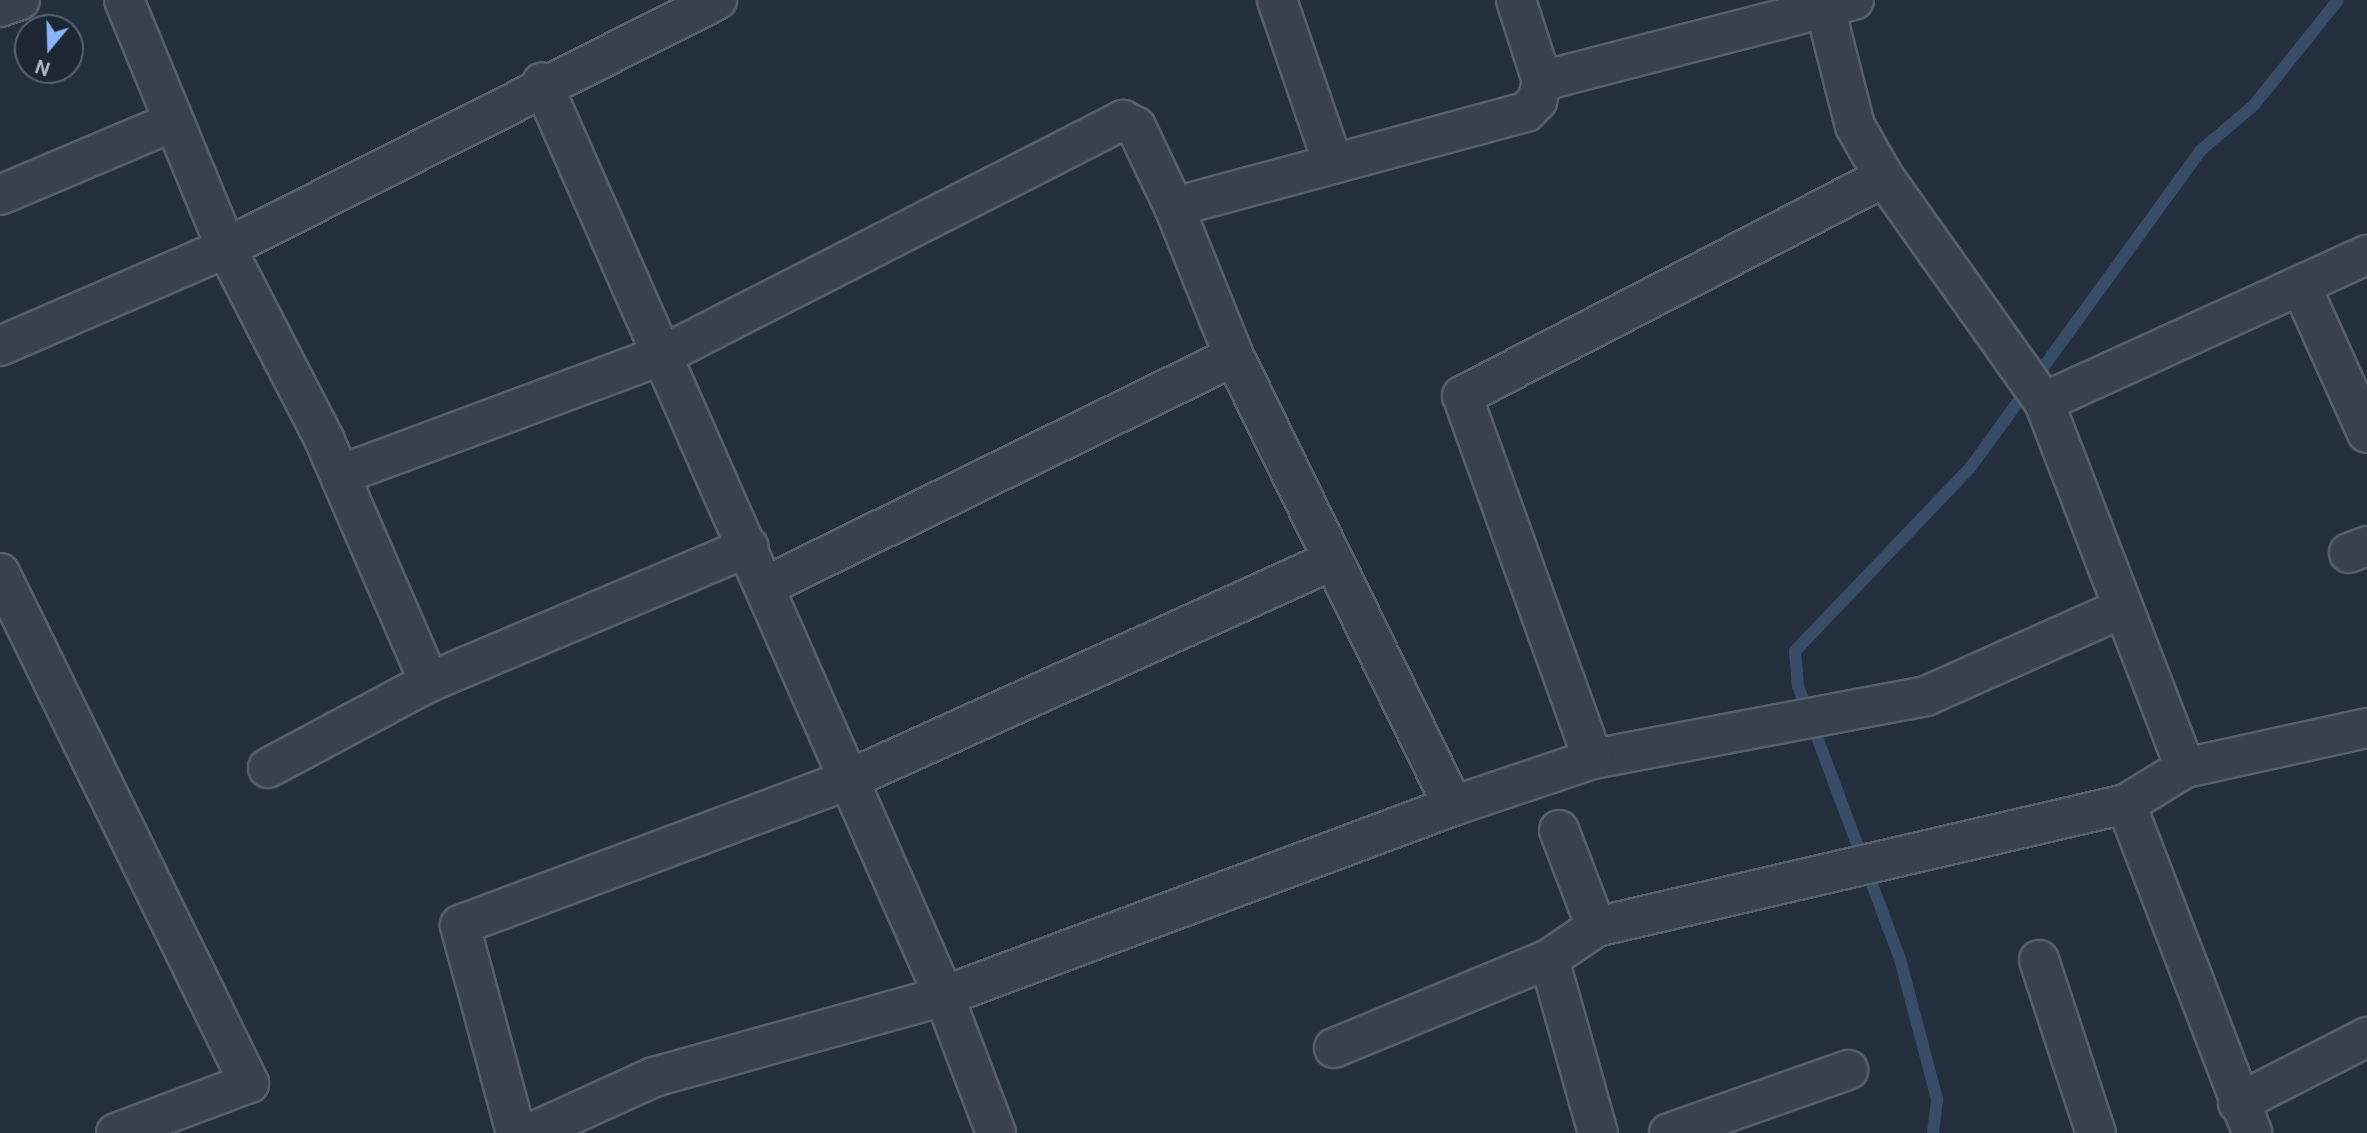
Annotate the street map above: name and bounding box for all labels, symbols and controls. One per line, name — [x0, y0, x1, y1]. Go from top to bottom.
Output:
north arrow — [14, 14, 84, 84]
text: N — [32, 53, 53, 82]

